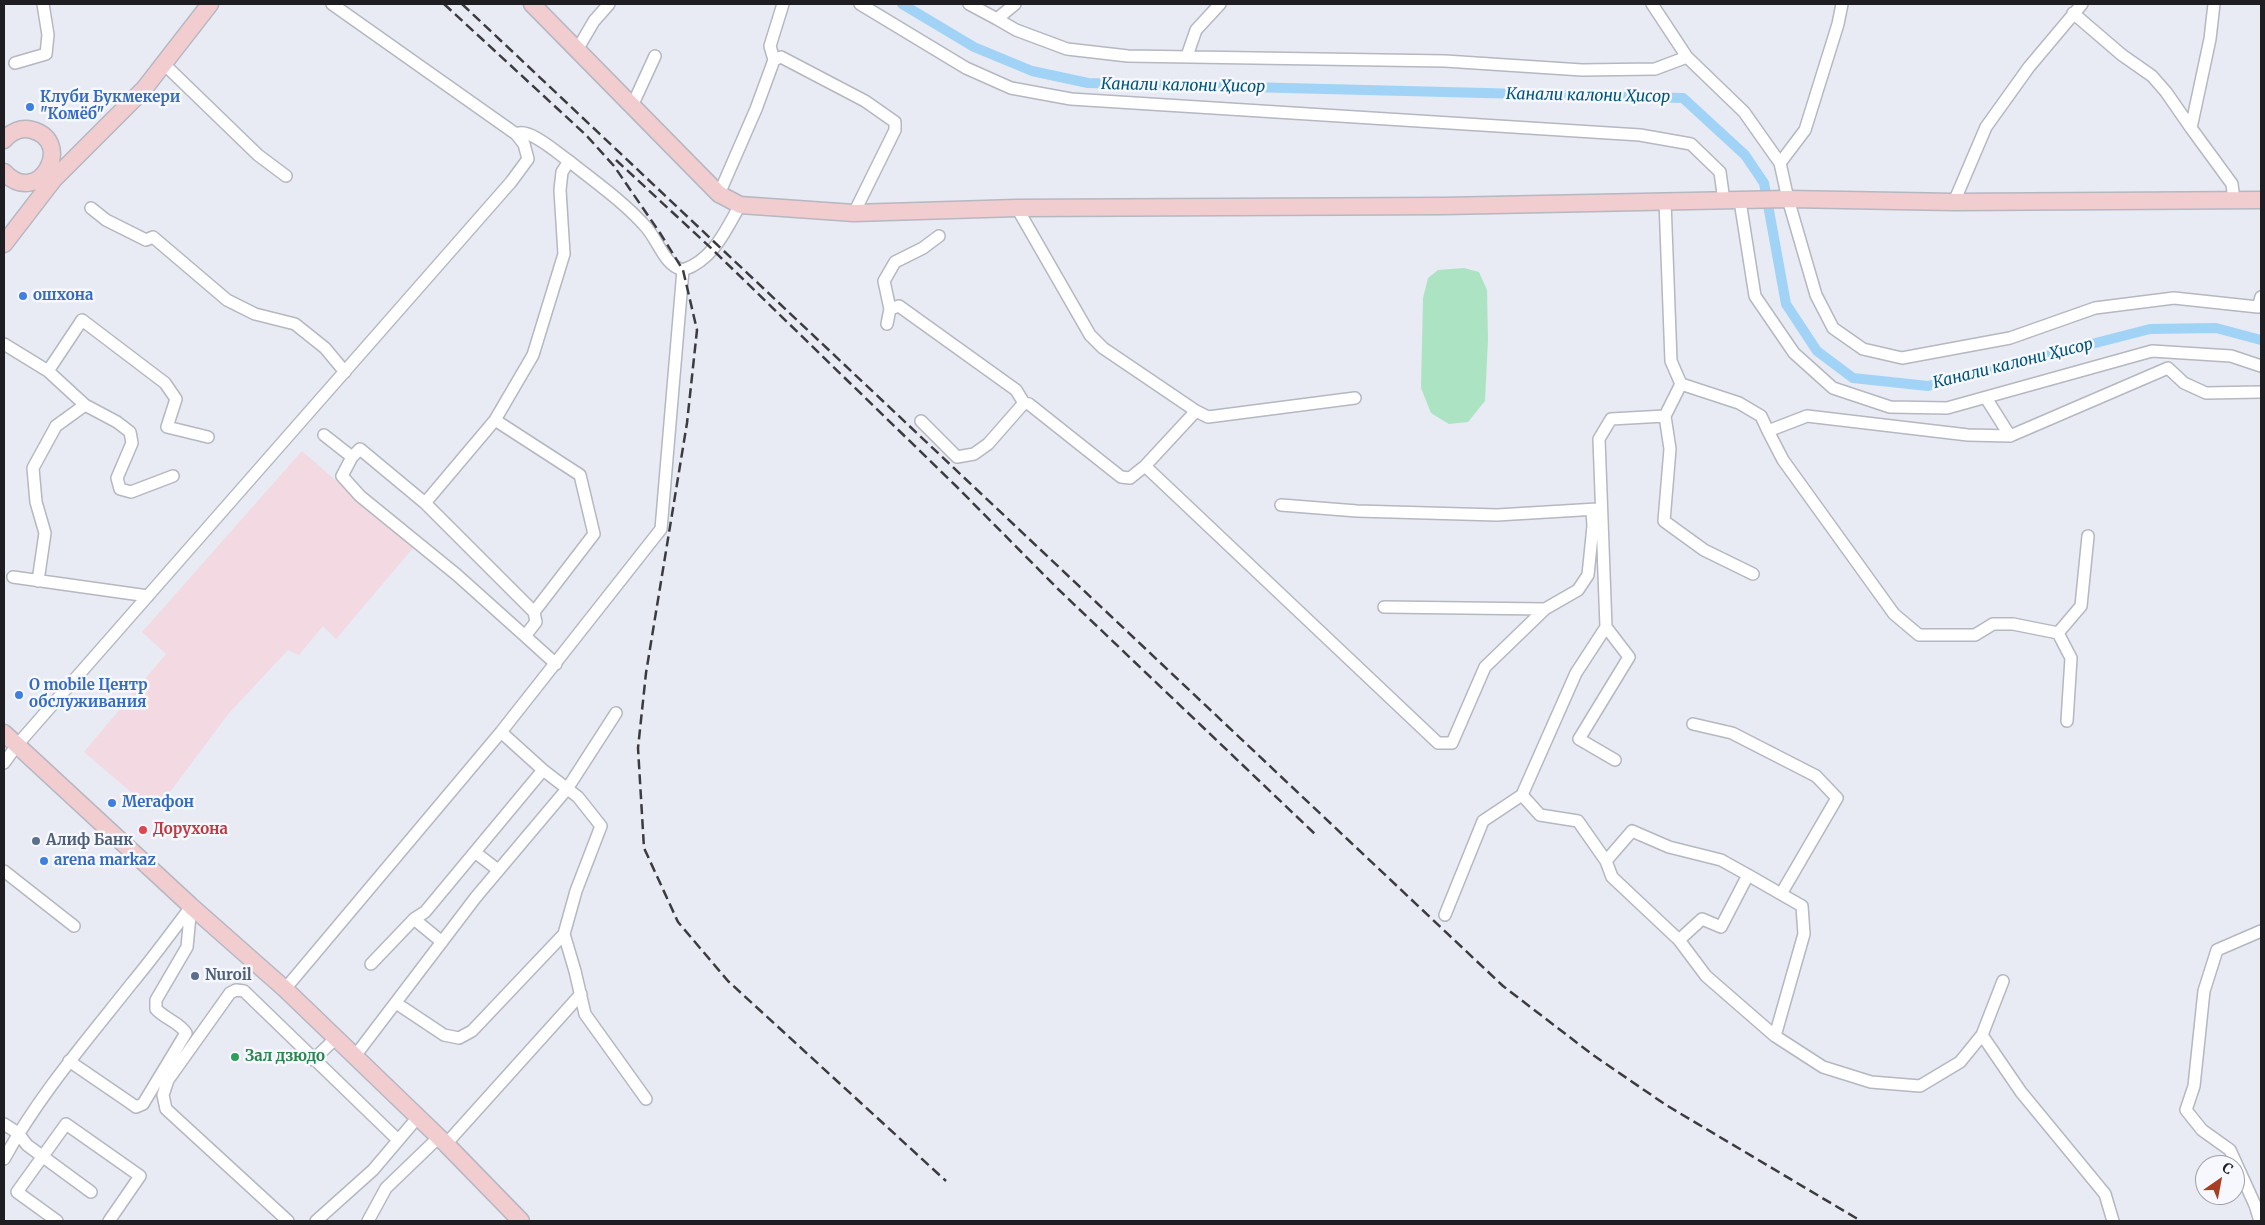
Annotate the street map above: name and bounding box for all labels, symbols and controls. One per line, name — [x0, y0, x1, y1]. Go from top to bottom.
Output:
water label: Канали калони Ҳисор — [1101, 75, 1265, 97]
water label: Канали калони Ҳисор — [1506, 85, 1670, 107]
place label: Клуби Букмекери "Комёб" — [40, 89, 180, 124]
marker: Клуби Букмекери "Комёб" — [24, 101, 36, 113]
place label: ошхона — [33, 287, 93, 305]
marker: ошхона — [17, 290, 29, 302]
water label: Канали калони Ҳисор — [1931, 335, 2095, 393]
place label: O mobile Центр обслуживания — [29, 677, 148, 712]
marker: O mobile Центр обслуживания — [13, 689, 25, 701]
place label: Мегафон — [122, 794, 194, 812]
marker: Мегафон — [106, 797, 118, 809]
place label: Дорухона — [153, 821, 228, 839]
marker: Дорухона — [137, 824, 149, 836]
place label: Алиф Банк — [46, 832, 133, 850]
marker: Алиф Банк — [30, 835, 42, 847]
place label: arena markaz — [54, 852, 156, 870]
marker: arena markaz — [38, 855, 50, 867]
place label: Nuroil — [205, 967, 252, 985]
marker: Nuroil — [189, 970, 201, 982]
place label: Зал дзюдо — [245, 1048, 325, 1066]
marker: Зал дзюдо — [229, 1051, 241, 1063]
north arrow — [2195, 1155, 2245, 1205]
text: С — [2219, 1158, 2236, 1178]

